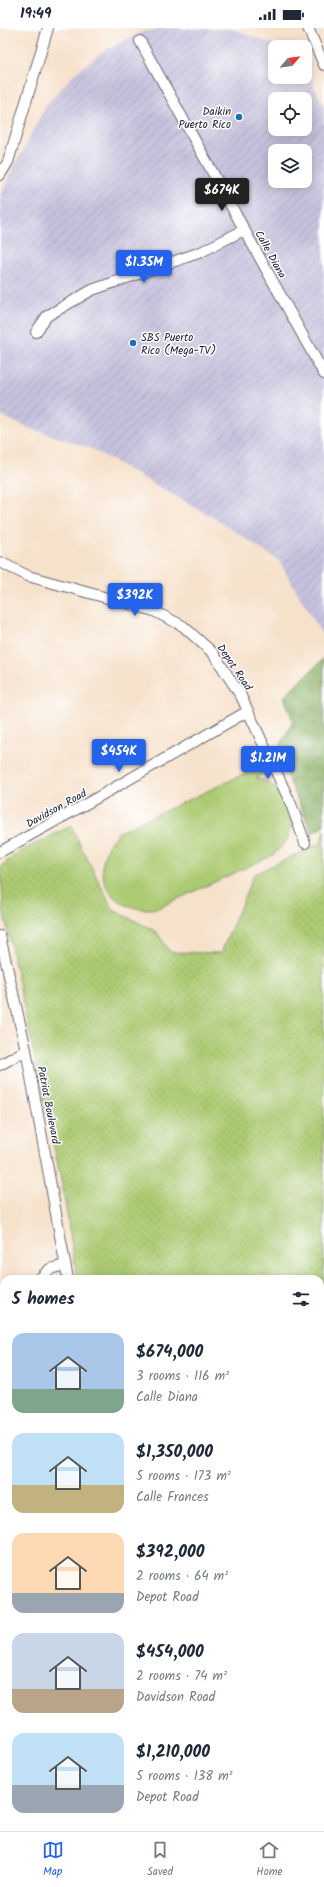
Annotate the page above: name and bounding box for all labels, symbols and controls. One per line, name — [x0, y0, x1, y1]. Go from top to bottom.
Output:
text: 19:49 — [20, 2, 52, 26]
north arrow — [268, 40, 312, 84]
map controls — [268, 40, 312, 188]
button: locate — [268, 92, 312, 136]
place label: Daikin Puerto Rico — [179, 103, 231, 134]
marker: Daikin Puerto Rico — [234, 112, 244, 122]
button: layers — [268, 144, 312, 188]
pin: $674K — [194, 178, 250, 212]
text: $674K — [204, 180, 240, 201]
street label: Calle Diana — [250, 227, 291, 282]
pin: $1.35M — [111, 250, 177, 284]
text: $1.35M — [125, 252, 163, 273]
place label: SBS Puerto Rico (Mega-TV) — [141, 329, 216, 360]
marker: SBS Puerto Rico (Mega-TV) — [128, 338, 138, 348]
pin: $392K — [107, 583, 163, 617]
text: $392K — [117, 585, 153, 606]
street label: Depot Road — [212, 641, 257, 695]
pin: $454K — [91, 739, 147, 773]
text: $454K — [101, 741, 137, 762]
pin: $1.21M — [235, 746, 301, 780]
text: $1.21M — [250, 748, 286, 769]
street label: Davidson Road — [23, 785, 91, 833]
street label: Patriot Boulevard — [32, 1065, 65, 1146]
text: 5 homes — [12, 1286, 75, 1313]
icon: filters — [290, 1288, 312, 1310]
text: $674,000 — [136, 1339, 203, 1366]
icon: home — [44, 1349, 92, 1397]
text: 3 rooms · 116 m² — [136, 1366, 229, 1387]
text: Calle Diana — [136, 1387, 198, 1408]
text: $1,350,000 — [136, 1439, 213, 1466]
icon: home — [44, 1449, 92, 1497]
text: 5 rooms · 173 m² — [136, 1466, 231, 1487]
text: Calle Frances — [136, 1487, 209, 1508]
text: $392,000 — [136, 1539, 205, 1566]
icon: home — [44, 1549, 92, 1597]
text: 2 rooms · 64 m² — [136, 1566, 228, 1587]
text: Depot Road — [136, 1587, 199, 1608]
text: $454,000 — [136, 1639, 204, 1666]
icon: home — [44, 1649, 92, 1697]
text: 2 rooms · 74 m² — [136, 1666, 227, 1687]
text: Davidson Road — [136, 1687, 215, 1708]
text: $1,210,000 — [136, 1739, 210, 1766]
icon: home — [44, 1749, 92, 1797]
text: 5 rooms · 138 m² — [136, 1766, 233, 1787]
text: Depot Road — [136, 1787, 199, 1808]
tab: Map — [42, 1839, 64, 1881]
tab: Saved — [147, 1839, 173, 1881]
tab: Home — [256, 1839, 282, 1881]

